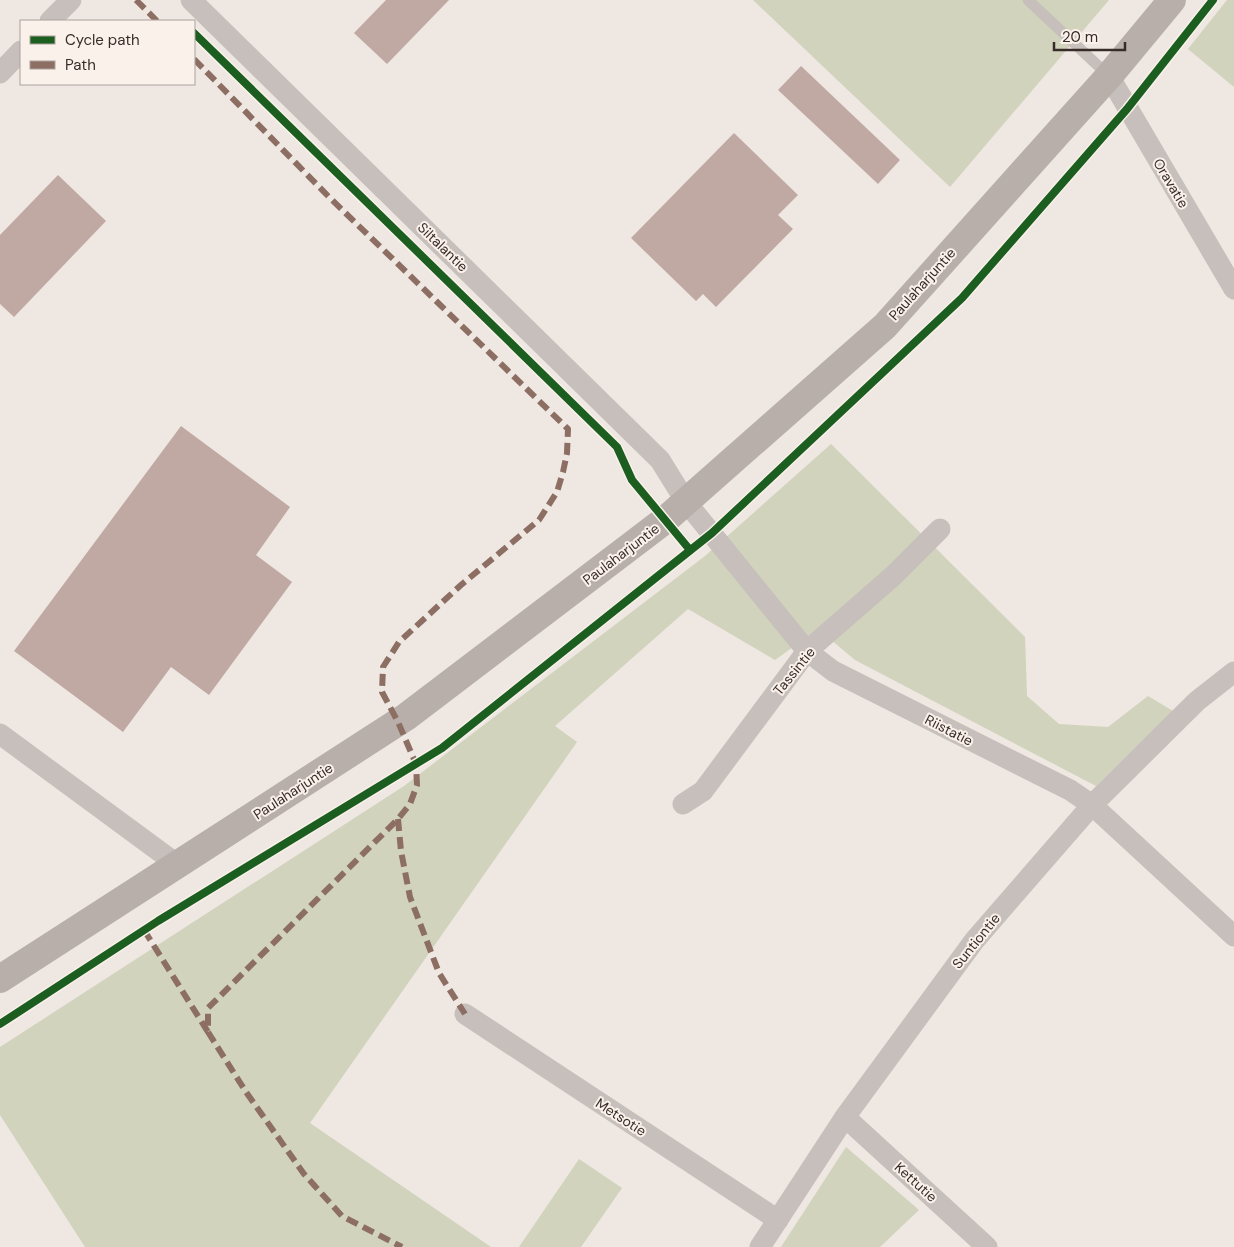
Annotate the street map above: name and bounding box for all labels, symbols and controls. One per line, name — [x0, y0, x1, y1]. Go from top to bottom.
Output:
legend — [20, 20, 195, 85]
scale bar — [1054, 20, 1125, 52]
text: 20 m — [1062, 27, 1098, 47]
text: Cycle path — [65, 30, 140, 50]
text: Path — [65, 55, 96, 75]
street label: Oravatie — [1149, 155, 1193, 211]
street label: Siltalantie — [414, 219, 472, 275]
street label: Paulaharjuntie — [885, 244, 959, 324]
street label: Paulaharjuntie — [579, 519, 663, 589]
street label: Tassintie — [769, 643, 819, 699]
street label: Riistatie — [922, 710, 976, 750]
street label: Paulaharjuntie — [250, 759, 336, 823]
street label: Suntiontie — [948, 910, 1004, 972]
street label: Metsotie — [592, 1094, 650, 1140]
street label: Kettutie — [891, 1158, 941, 1206]

